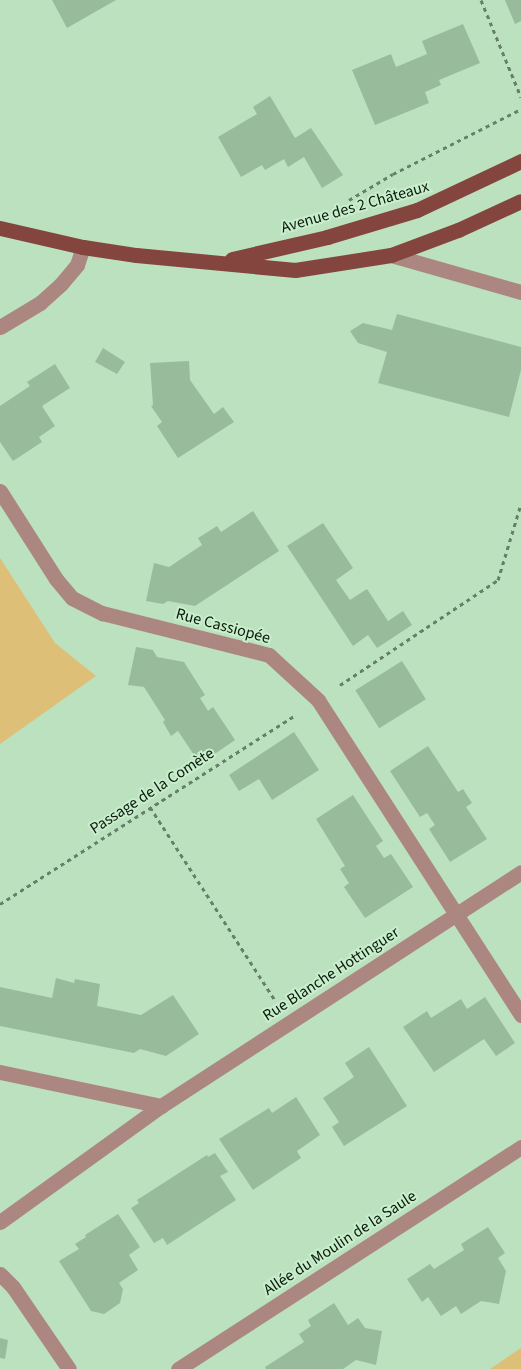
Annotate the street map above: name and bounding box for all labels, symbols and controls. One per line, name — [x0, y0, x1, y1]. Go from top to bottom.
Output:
street label: Avenue des 2 Châteaux — [279, 177, 431, 237]
street label: Rue Cassiopée — [174, 604, 272, 648]
street label: Passage de la Comète — [86, 744, 218, 838]
street label: Rue Blanche Hottinguer — [259, 923, 403, 1025]
street label: Allée du Moulin de la Saule — [260, 1186, 420, 1300]

